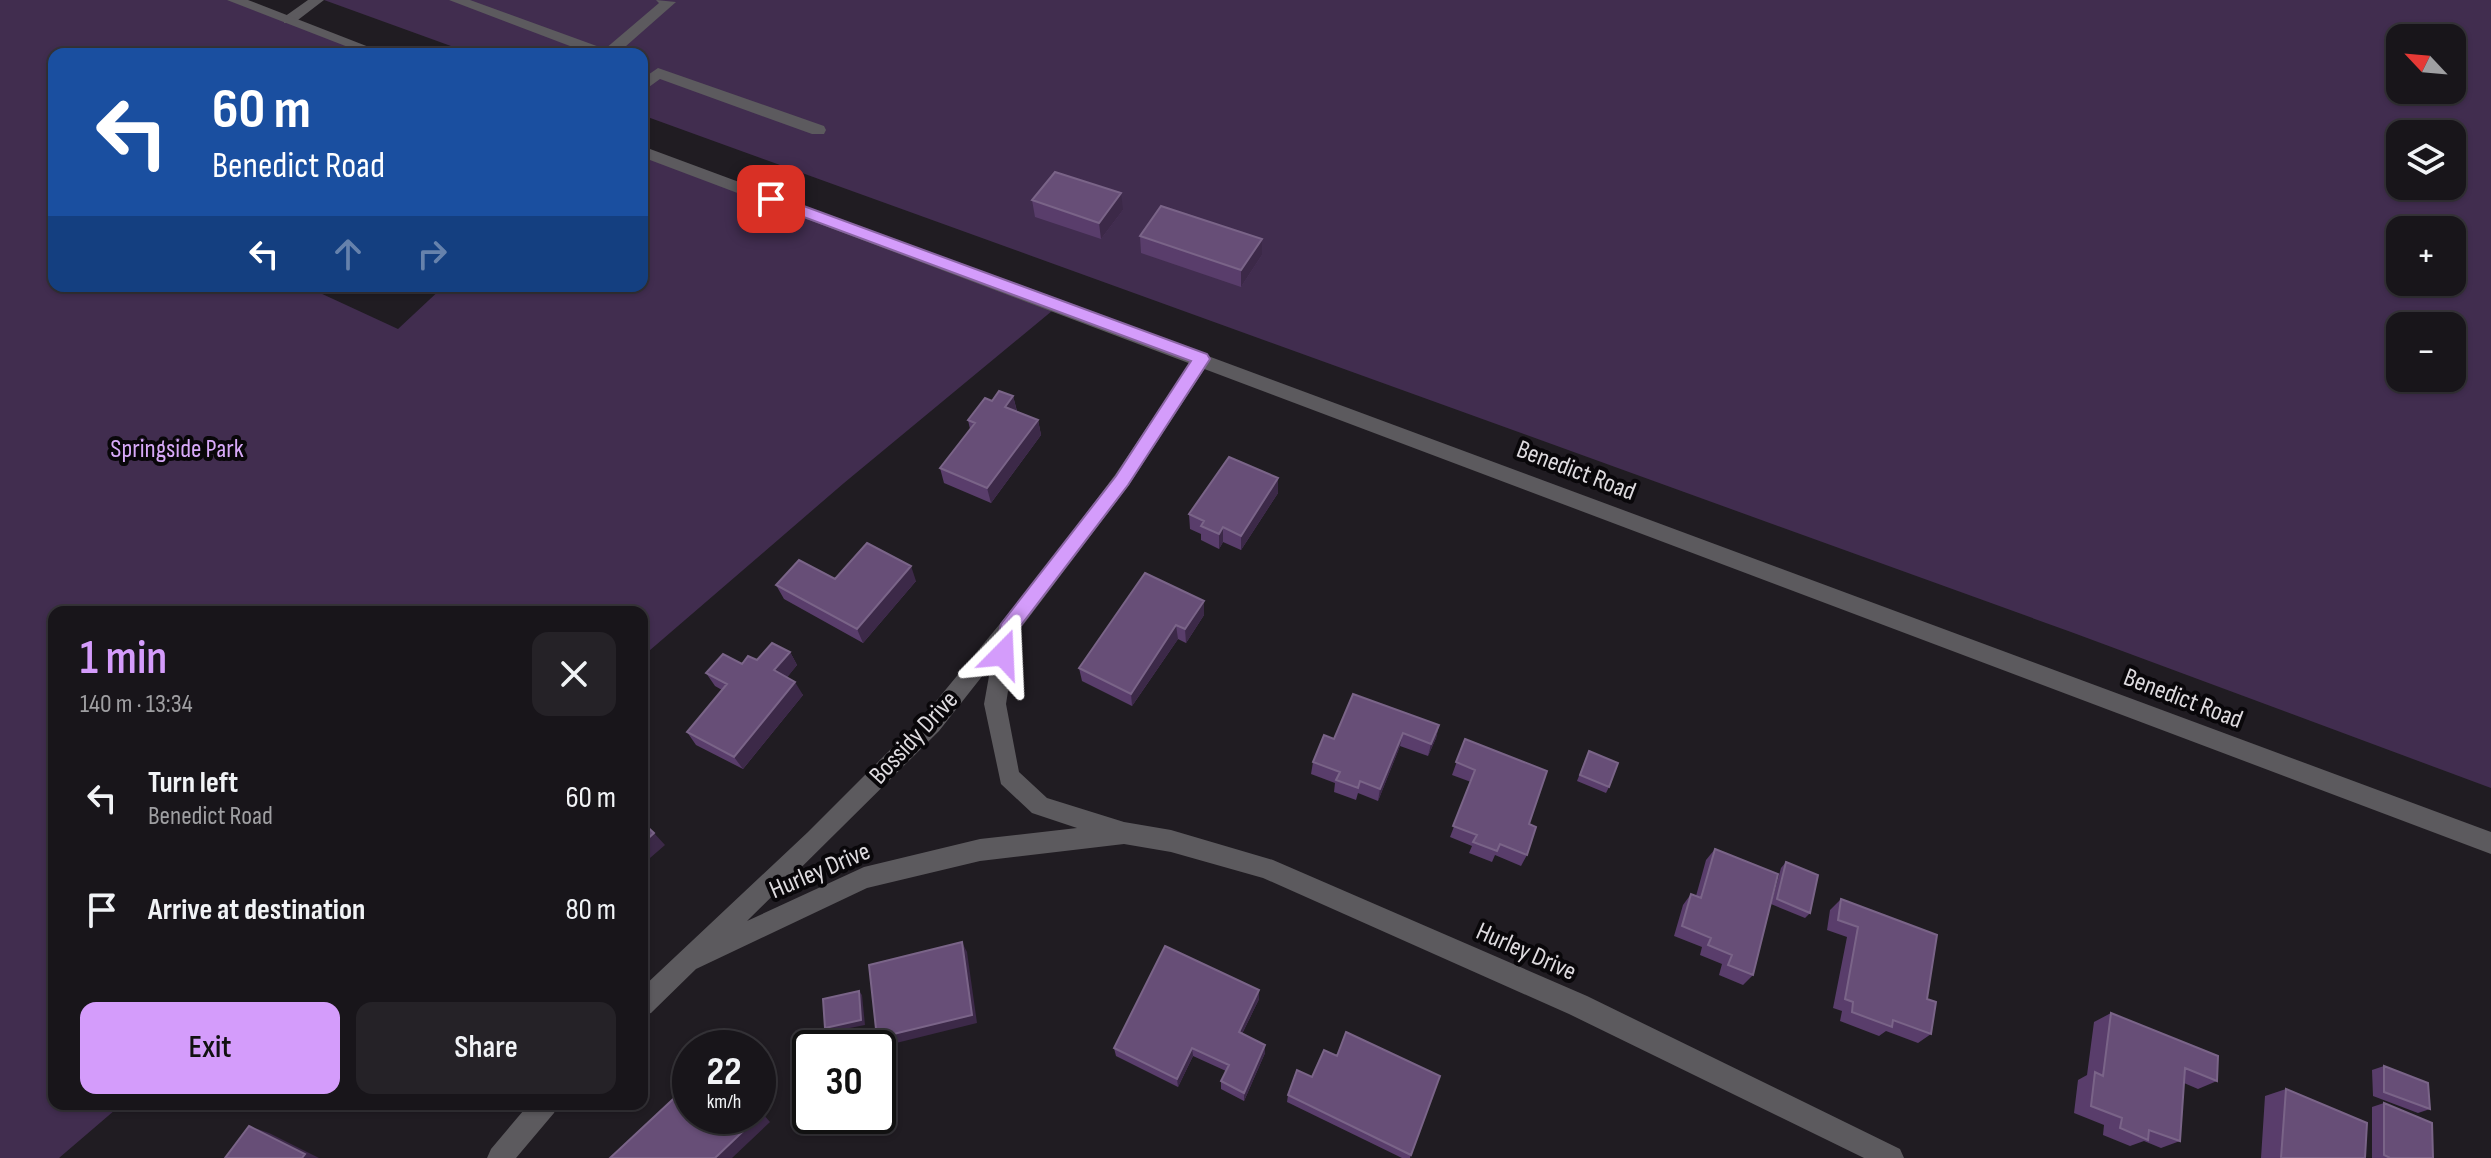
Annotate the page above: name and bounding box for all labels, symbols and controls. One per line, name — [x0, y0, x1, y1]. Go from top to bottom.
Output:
north arrow — [2386, 24, 2466, 104]
map controls — [2386, 24, 2466, 392]
text: 60 m — [212, 77, 311, 144]
icon: left — [80, 80, 184, 184]
button: layers — [2386, 120, 2466, 200]
text: Benedict Road — [212, 145, 385, 188]
pin — [737, 165, 805, 233]
icon: arrive — [749, 177, 793, 221]
button: + — [2386, 216, 2466, 296]
icon: left — [242, 232, 286, 276]
icon: ahead — [326, 232, 370, 276]
icon: right — [410, 232, 454, 276]
button: − — [2386, 312, 2466, 392]
park label: Springside Park — [110, 434, 244, 465]
street label: Benedict Road — [1512, 434, 1640, 508]
position arrow — [961, 612, 1045, 696]
text: 1 min — [80, 630, 167, 687]
button: close — [532, 632, 616, 716]
street label: Benedict Road — [2119, 662, 2247, 736]
street label: Bossidy Drive — [863, 685, 965, 791]
text: 140 m · 13:34 — [80, 689, 193, 720]
text: Turn left — [148, 765, 238, 801]
icon: left — [80, 776, 124, 820]
text: 60 m — [565, 780, 616, 816]
text: Benedict Road — [148, 801, 273, 832]
street label: Hurley Drive — [765, 836, 875, 906]
icon: arrive — [80, 888, 124, 932]
text: Arrive at destination — [148, 892, 365, 928]
text: 80 m — [565, 892, 616, 928]
street label: Hurley Drive — [1471, 916, 1581, 988]
button: Exit — [80, 1002, 340, 1094]
button: Share — [356, 1002, 616, 1094]
speed limit sign: 30 — [792, 1030, 896, 1134]
text: 22 — [706, 1048, 742, 1096]
text: km/h — [707, 1090, 741, 1114]

